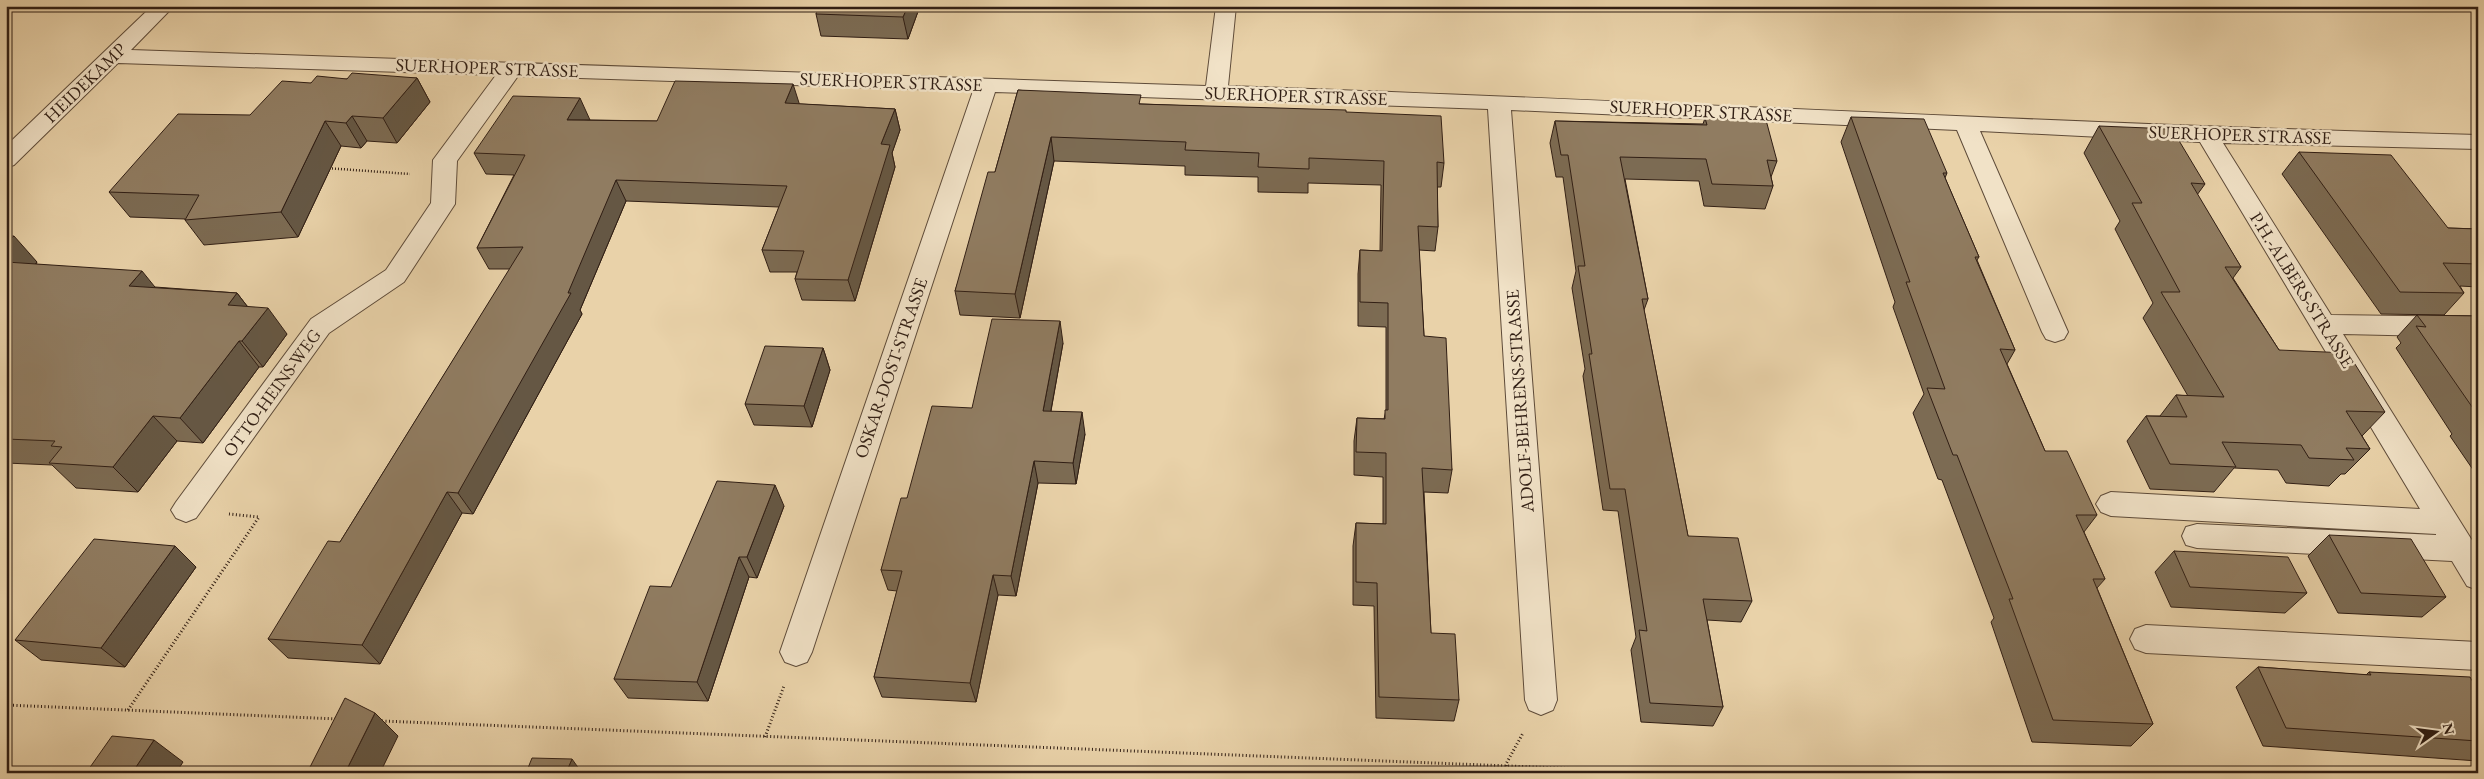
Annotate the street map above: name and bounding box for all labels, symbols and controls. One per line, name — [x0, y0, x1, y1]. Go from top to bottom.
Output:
street label: HEIDEKAMP — [39, 38, 131, 128]
street label: SUERHOPER STRASSE — [395, 53, 579, 82]
street label: SUERHOPER STRASSE — [799, 67, 983, 96]
street label: SUERHOPER STRASSE — [1204, 81, 1388, 110]
street label: SUERHOPER STRASSE — [1609, 94, 1793, 127]
street label: SUERHOPER STRASSE — [2148, 120, 2332, 149]
street label: P.H.-ALBERS-STRASSE — [2245, 208, 2360, 372]
street label: OSKAR-DOST-STRASSE — [849, 274, 932, 461]
street label: ADOLF-BEHRENS-STRASSE — [1500, 289, 1539, 514]
street label: OTTO-HEINS-WEG — [217, 324, 326, 461]
north arrow — [2412, 706, 2462, 756]
text: N — [2439, 721, 2459, 737]

